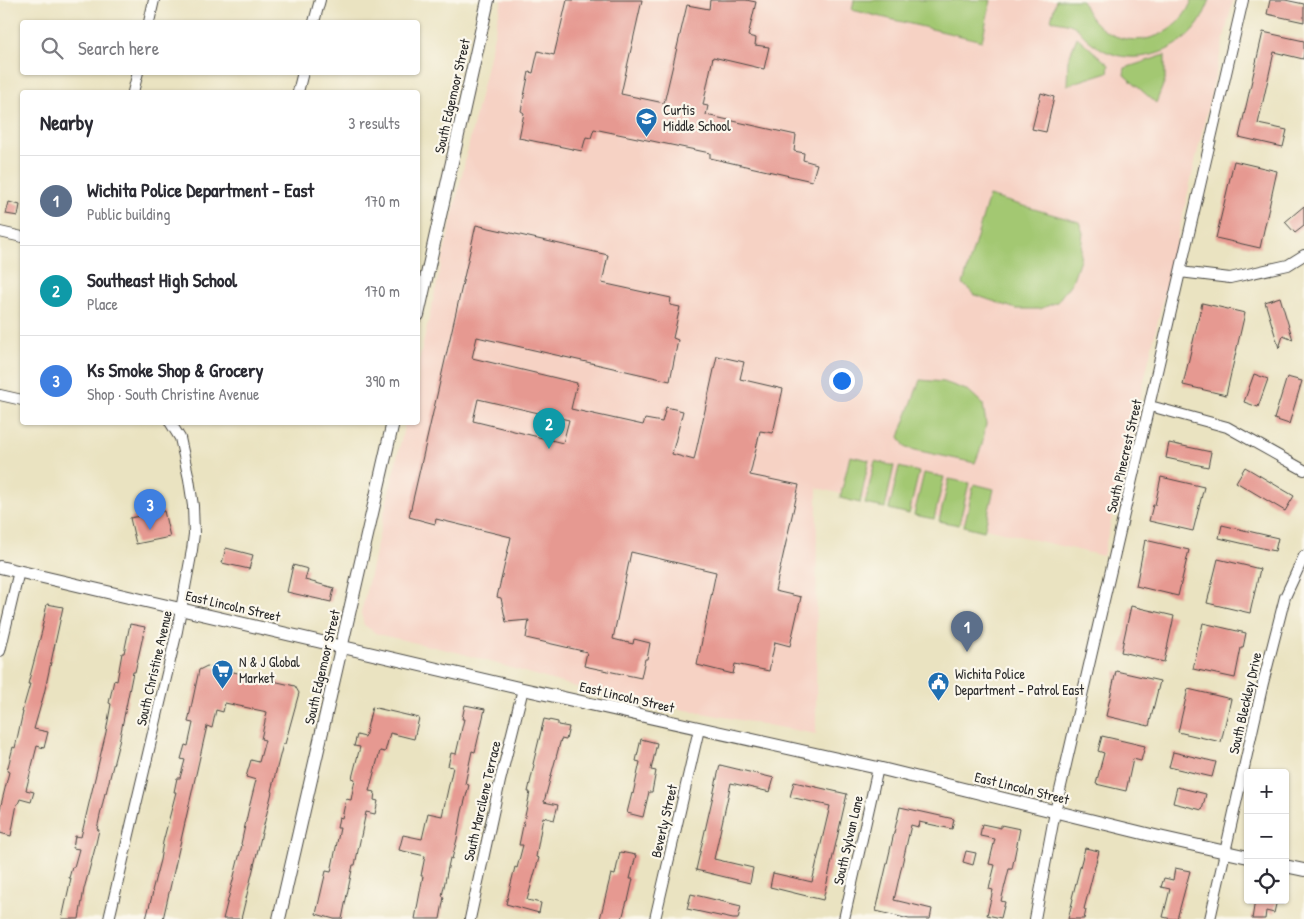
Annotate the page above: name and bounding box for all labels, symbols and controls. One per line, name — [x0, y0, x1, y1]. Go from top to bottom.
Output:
search box — [20, 20, 420, 75]
icon: search — [38, 34, 66, 62]
text: Search here — [78, 35, 159, 61]
street label: South Edgemoor Street — [429, 37, 475, 155]
place label: Curtis Middle School — [663, 100, 731, 135]
school or university icon: Curtis Middle School — [635, 106, 659, 137]
text: Nearby — [40, 108, 93, 137]
text: 3 results — [348, 112, 400, 134]
text: Wichita Police Department - East — [87, 177, 314, 203]
text: 1 — [53, 190, 59, 212]
text: 170 m — [365, 190, 400, 212]
text: Public building — [87, 203, 170, 225]
text: Southeast High School — [87, 267, 237, 293]
text: 2 — [52, 280, 60, 302]
text: 170 m — [365, 280, 400, 302]
text: Place — [87, 293, 118, 315]
text: Ks Smoke Shop & Grocery — [87, 357, 263, 383]
your location — [829, 368, 855, 394]
text: 3 — [52, 370, 60, 392]
text: 390 m — [365, 370, 400, 392]
text: Shop · South Christine Avenue — [87, 383, 259, 405]
street label: South Pinecrest Street — [1101, 397, 1146, 514]
pin: 2 — [533, 408, 565, 449]
pin: 3 — [134, 489, 166, 530]
street label: East Lincoln Street — [184, 585, 283, 626]
street label: South Christine Avenue — [131, 608, 176, 727]
street label: South Edgemoor Street — [299, 608, 345, 726]
pin: 1 — [951, 611, 983, 652]
street label: South Bleckley Drive — [1224, 650, 1267, 756]
place label: N & J Global Market — [239, 652, 300, 687]
supermarket icon: N & J Global Market — [211, 658, 235, 689]
place label: Wichita Police Department - Patrol East — [955, 664, 1084, 700]
public building icon: Wichita Police Department - Patrol East — [927, 670, 951, 701]
street label: East Lincoln Street — [578, 676, 677, 717]
street label: South Marcilene Terrace — [458, 738, 505, 863]
street label: East Lincoln Street — [973, 767, 1072, 808]
map controls — [1244, 769, 1289, 904]
button: + — [1244, 769, 1289, 814]
street label: Beverly Street — [646, 782, 682, 860]
street label: South Sylvan Lane — [828, 793, 868, 887]
button: − — [1244, 814, 1289, 859]
button: locate — [1244, 859, 1289, 904]

